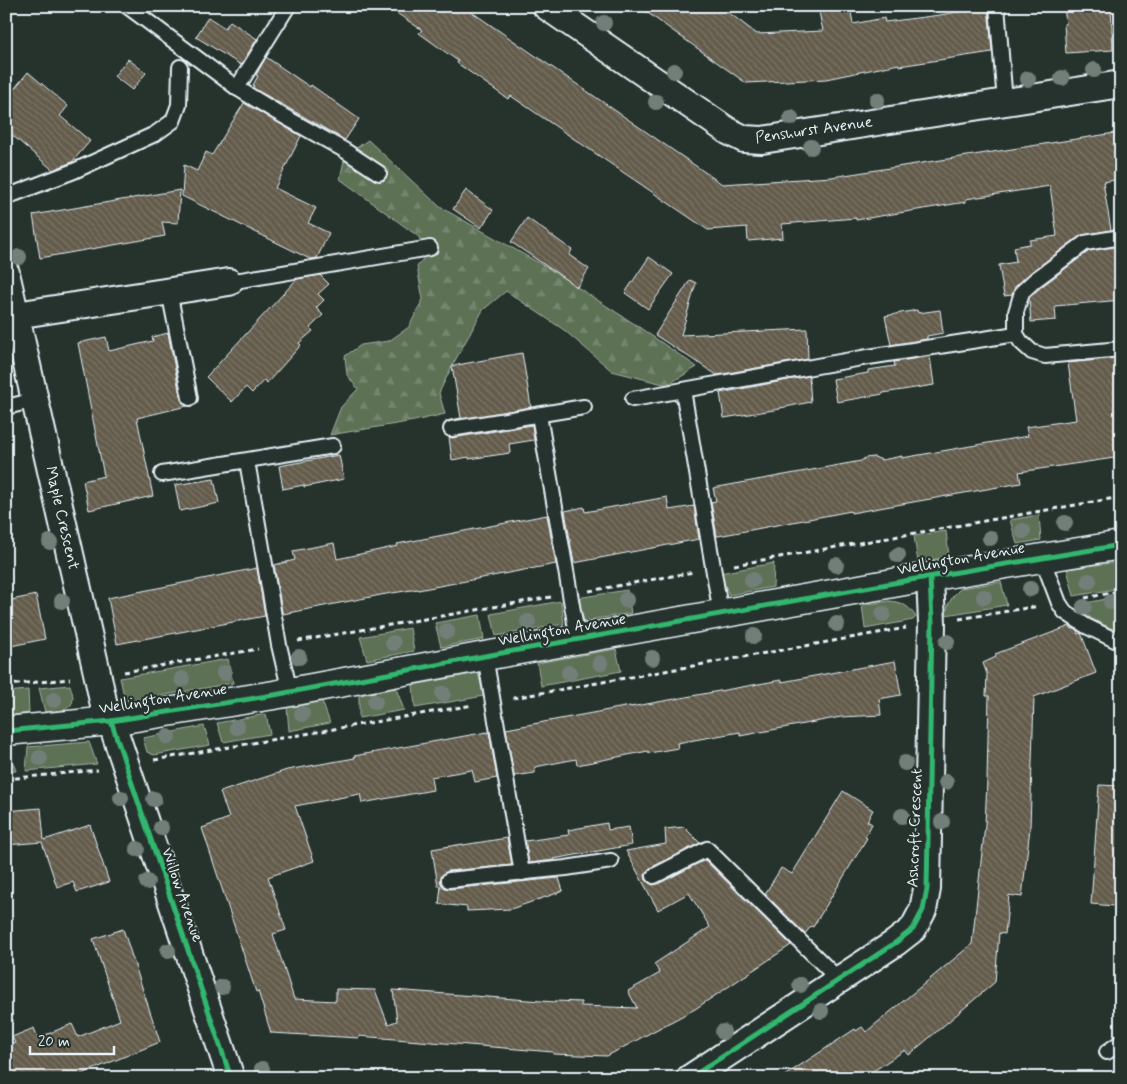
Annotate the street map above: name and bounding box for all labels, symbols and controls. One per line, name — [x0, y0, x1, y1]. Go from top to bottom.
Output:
street label: Penshurst Avenue — [754, 111, 874, 149]
street label: Maple Crescent — [40, 464, 84, 572]
street label: Wellington Avenue — [895, 537, 1027, 582]
street label: Wellington Avenue — [496, 608, 628, 653]
street label: Wellington Avenue — [97, 678, 229, 720]
street label: Ashcroft Crescent — [902, 768, 928, 888]
street label: Willow Avenue — [156, 845, 208, 946]
scale bar — [30, 1024, 114, 1056]
text: 20 m — [38, 1032, 70, 1052]

